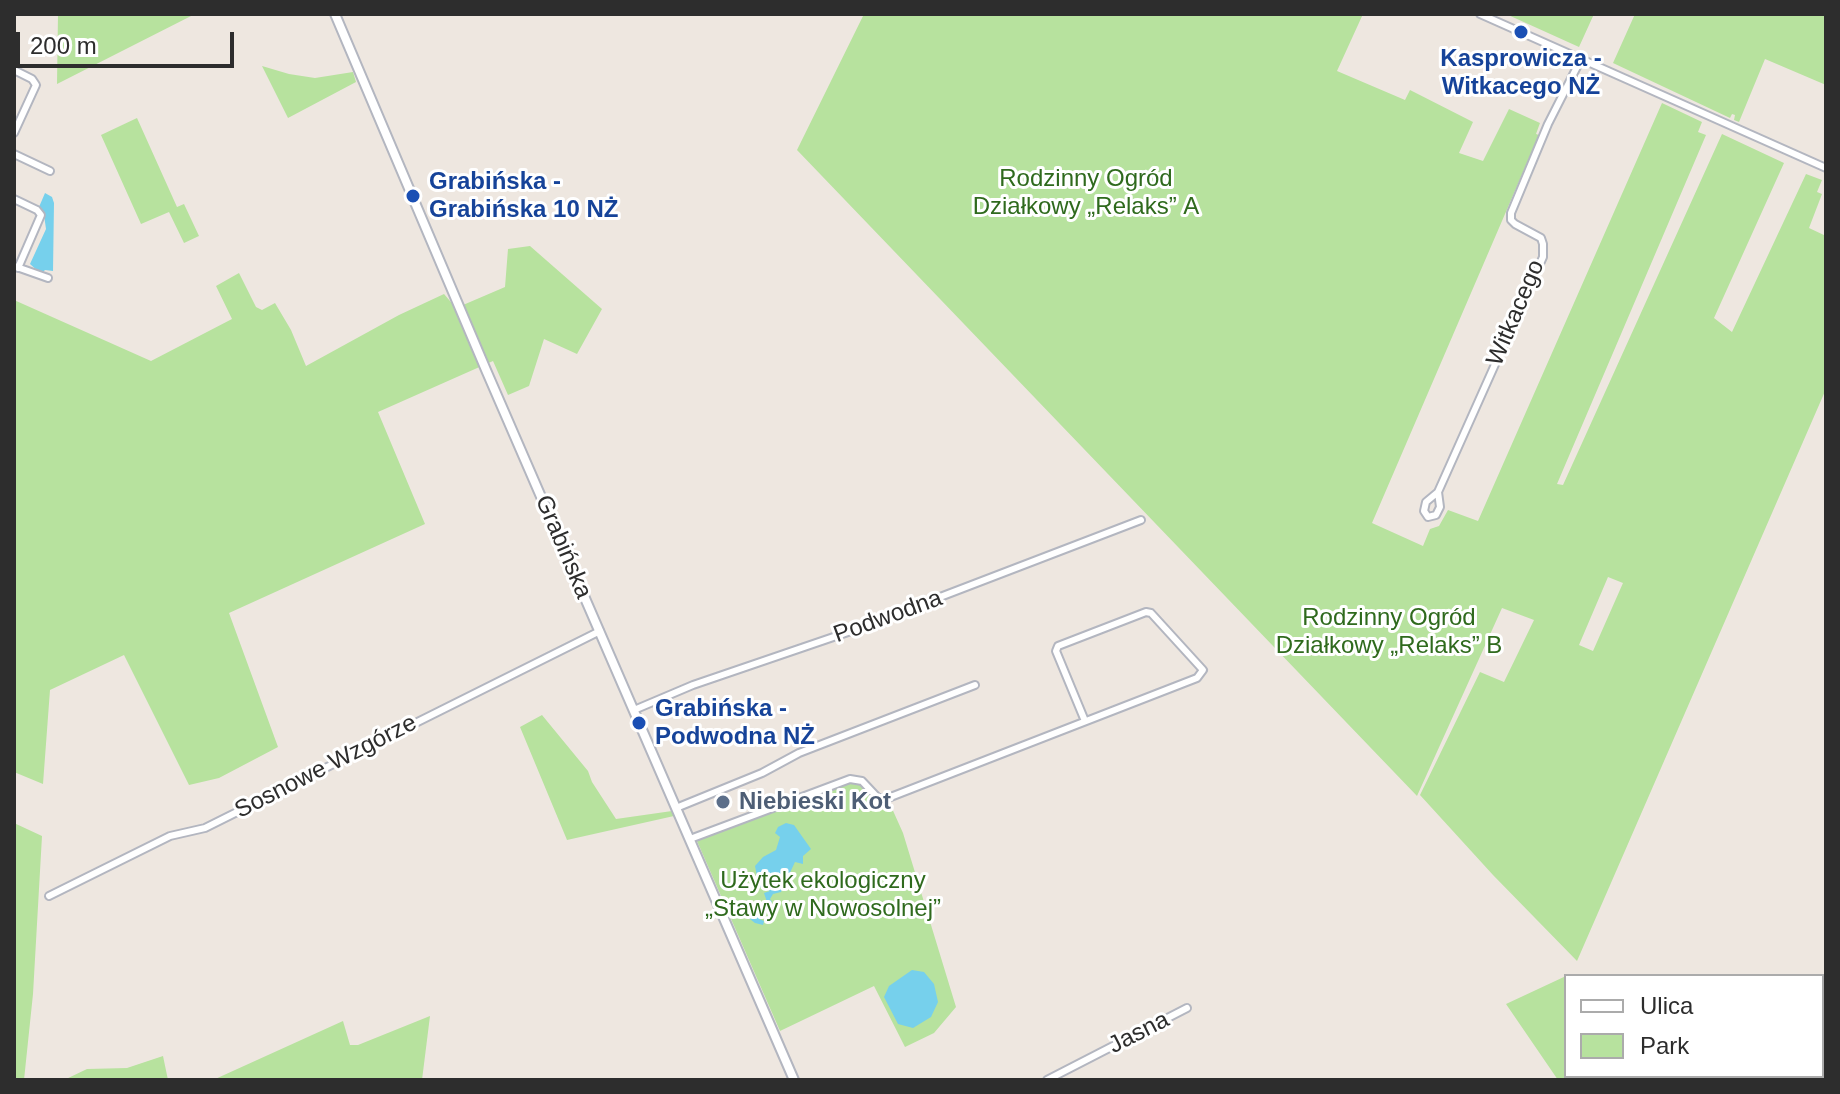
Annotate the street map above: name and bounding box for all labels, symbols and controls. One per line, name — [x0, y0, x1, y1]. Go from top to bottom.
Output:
scale bar — [20, 16, 238, 66]
marker: Kasprowicza - Witkacego NŻ — [1512, 23, 1530, 41]
text: 200 m — [30, 32, 97, 59]
place label: Kasprowicza - Witkacego NŻ — [1440, 45, 1602, 101]
park label: Rodzinny Ogród Działkowy „Relaks” A — [973, 165, 1199, 221]
place label: Grabińska - Grabińska 10 NŻ — [429, 168, 618, 224]
marker: Grabińska - Grabińska 10 NŻ — [404, 187, 422, 205]
street label: Witkacego — [1481, 256, 1551, 370]
street label: Grabińska — [528, 491, 598, 603]
street label: Podwodna — [830, 584, 946, 650]
park label: Rodzinny Ogród Działkowy „Relaks” B — [1276, 604, 1502, 660]
place label: Grabińska - Podwodna NŻ — [655, 695, 815, 751]
street label: Sosnowe Wzgórze — [230, 709, 422, 825]
marker: Grabińska - Podwodna NŻ — [630, 714, 648, 732]
place label: Niebieski Kot — [739, 788, 891, 816]
marker: Niebieski Kot — [714, 793, 732, 811]
park label: Użytek ekologiczny „Stawy w Nowosolnej” — [705, 867, 941, 923]
legend — [1564, 974, 1824, 1078]
text: Ulica — [1640, 992, 1693, 1019]
street label: Jasna — [1104, 1006, 1174, 1060]
text: Park — [1640, 1032, 1689, 1059]

